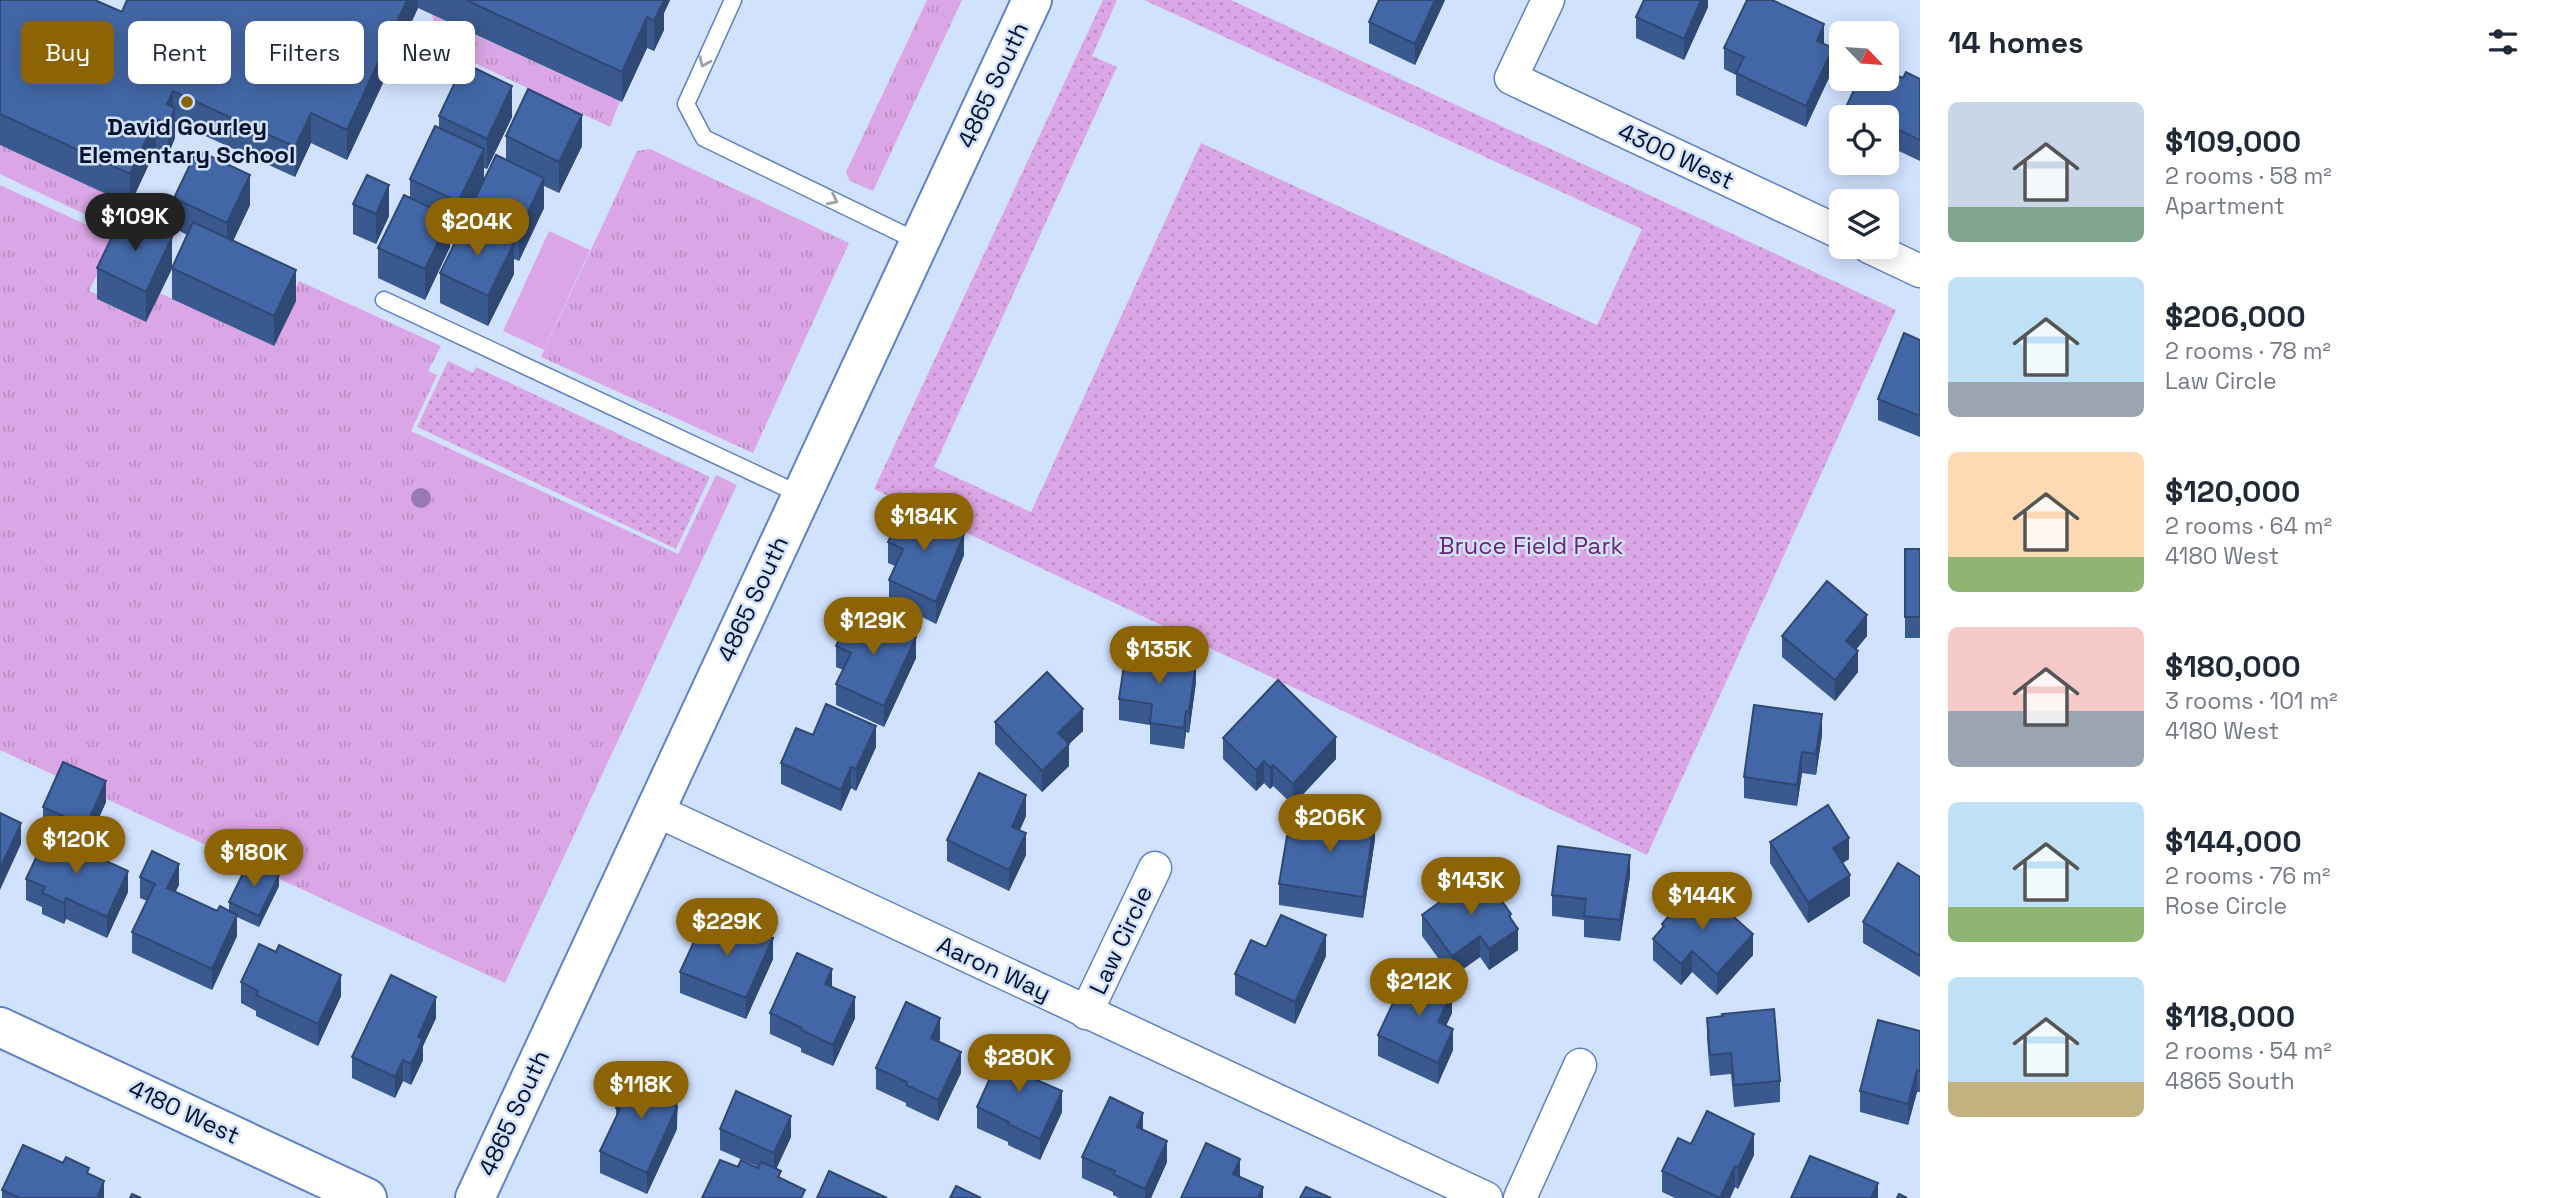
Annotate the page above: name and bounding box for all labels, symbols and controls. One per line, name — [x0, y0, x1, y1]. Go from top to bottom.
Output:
street label: 4865 South — [950, 17, 1035, 153]
chip: Buy — [21, 21, 114, 84]
chip: Rent — [128, 21, 231, 84]
chip: Filters — [245, 21, 364, 84]
chip: New — [378, 21, 475, 84]
north arrow — [1829, 21, 1899, 91]
map controls — [1829, 21, 1899, 259]
text: 14 homes — [1948, 23, 2084, 62]
icon: filters — [2484, 23, 2522, 61]
one-way arrow — [698, 55, 712, 67]
marker: David Gourley Elementary School — [179, 94, 195, 110]
button: locate — [1829, 105, 1899, 175]
place label: David Gourley Elementary School — [79, 111, 295, 170]
street label: 4300 West — [1613, 115, 1739, 196]
text: $109,000 — [2165, 122, 2301, 161]
icon: home — [2004, 130, 2088, 214]
text: 2 rooms · 58 m² — [2165, 161, 2332, 191]
button: layers — [1829, 189, 1899, 259]
text: Apartment — [2165, 191, 2285, 221]
one-way arrow — [826, 192, 838, 206]
pin: $109K — [86, 194, 184, 253]
pin: $204K — [428, 198, 526, 258]
text: $109K — [101, 201, 169, 231]
text: $204K — [441, 206, 513, 236]
text: $206,000 — [2165, 297, 2306, 336]
icon: home — [2004, 305, 2088, 389]
text: 2 rooms · 78 m² — [2165, 336, 2331, 366]
text: Law Circle — [2165, 366, 2277, 396]
text: $120,000 — [2165, 472, 2300, 511]
icon: home — [2004, 480, 2088, 564]
pin: $184K — [875, 494, 973, 553]
text: $184K — [890, 501, 958, 531]
text: 2 rooms · 64 m² — [2165, 511, 2332, 541]
park label: Bruce Field Park — [1439, 530, 1623, 561]
street label: 4865 South — [710, 531, 795, 667]
text: 4180 West — [2165, 541, 2279, 571]
pin: $129K — [824, 598, 922, 657]
text: $129K — [840, 605, 906, 635]
pin: $135K — [1110, 626, 1208, 686]
text: $135K — [1126, 634, 1192, 664]
text: $180,000 — [2165, 647, 2301, 686]
icon: home — [2004, 655, 2088, 739]
text: 3 rooms · 101 m² — [2165, 686, 2338, 716]
text: 4180 West — [2165, 716, 2279, 746]
pin: $206K — [1281, 794, 1379, 854]
text: $206K — [1294, 802, 1366, 832]
pin: $120K — [27, 816, 125, 876]
text: $144,000 — [2165, 822, 2302, 861]
text: $120K — [42, 824, 110, 854]
pin: $180K — [205, 830, 303, 889]
icon: home — [2004, 830, 2088, 914]
text: $180K — [220, 837, 288, 867]
pin: $143K — [1422, 858, 1520, 917]
text: 2 rooms · 76 m² — [2165, 861, 2330, 891]
text: $143K — [1437, 865, 1505, 895]
pin: $144K — [1653, 872, 1751, 932]
street label: Law Circle — [1082, 880, 1159, 999]
text: $144K — [1668, 880, 1736, 910]
text: Rose Circle — [2165, 891, 2287, 921]
pin: $229K — [678, 898, 776, 958]
text: $229K — [692, 906, 762, 936]
street label: Aaron Way — [932, 929, 1056, 1008]
pin: $212K — [1370, 958, 1468, 1018]
text: $212K — [1386, 966, 1452, 996]
text: $118,000 — [2165, 997, 2295, 1036]
icon: home — [2004, 1005, 2088, 1089]
pin: $280K — [970, 1034, 1068, 1094]
text: 2 rooms · 54 m² — [2165, 1036, 2332, 1066]
text: $280K — [984, 1042, 1054, 1072]
street label: 4865 South — [471, 1045, 556, 1181]
pin: $118K — [592, 1062, 690, 1121]
text: 4865 South — [2165, 1066, 2295, 1096]
text: $118K — [610, 1069, 672, 1099]
street label: 4180 West — [124, 1072, 245, 1151]

